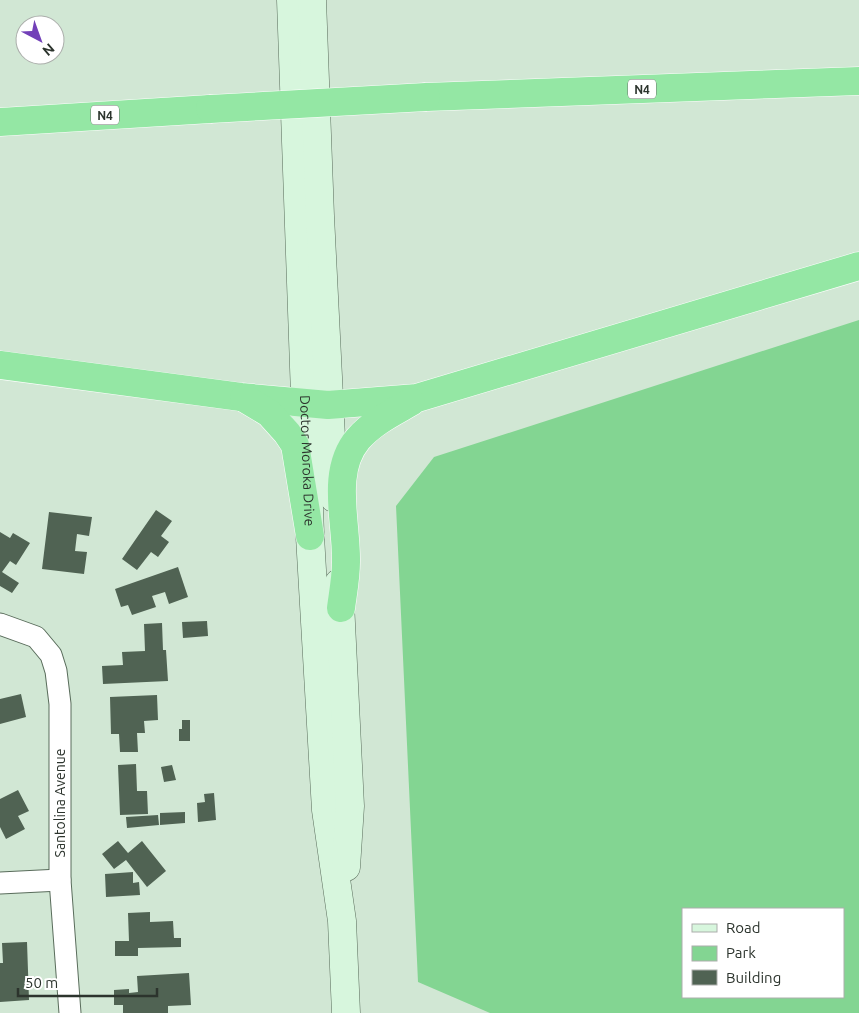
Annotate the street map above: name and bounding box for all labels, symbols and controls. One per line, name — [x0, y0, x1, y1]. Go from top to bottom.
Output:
north arrow — [15, 15, 65, 65]
text: N — [39, 40, 58, 59]
road number: N4 — [628, 80, 656, 98]
road number: N4 — [91, 106, 119, 124]
street label: Doctor Moroka Drive — [297, 395, 318, 527]
street label: Santolina Avenue — [52, 749, 68, 857]
legend — [682, 908, 844, 998]
text: Road — [726, 919, 761, 936]
text: Park — [726, 944, 756, 961]
scale bar — [18, 966, 156, 998]
text: Building — [726, 969, 781, 986]
text: 50 m — [25, 974, 58, 991]

